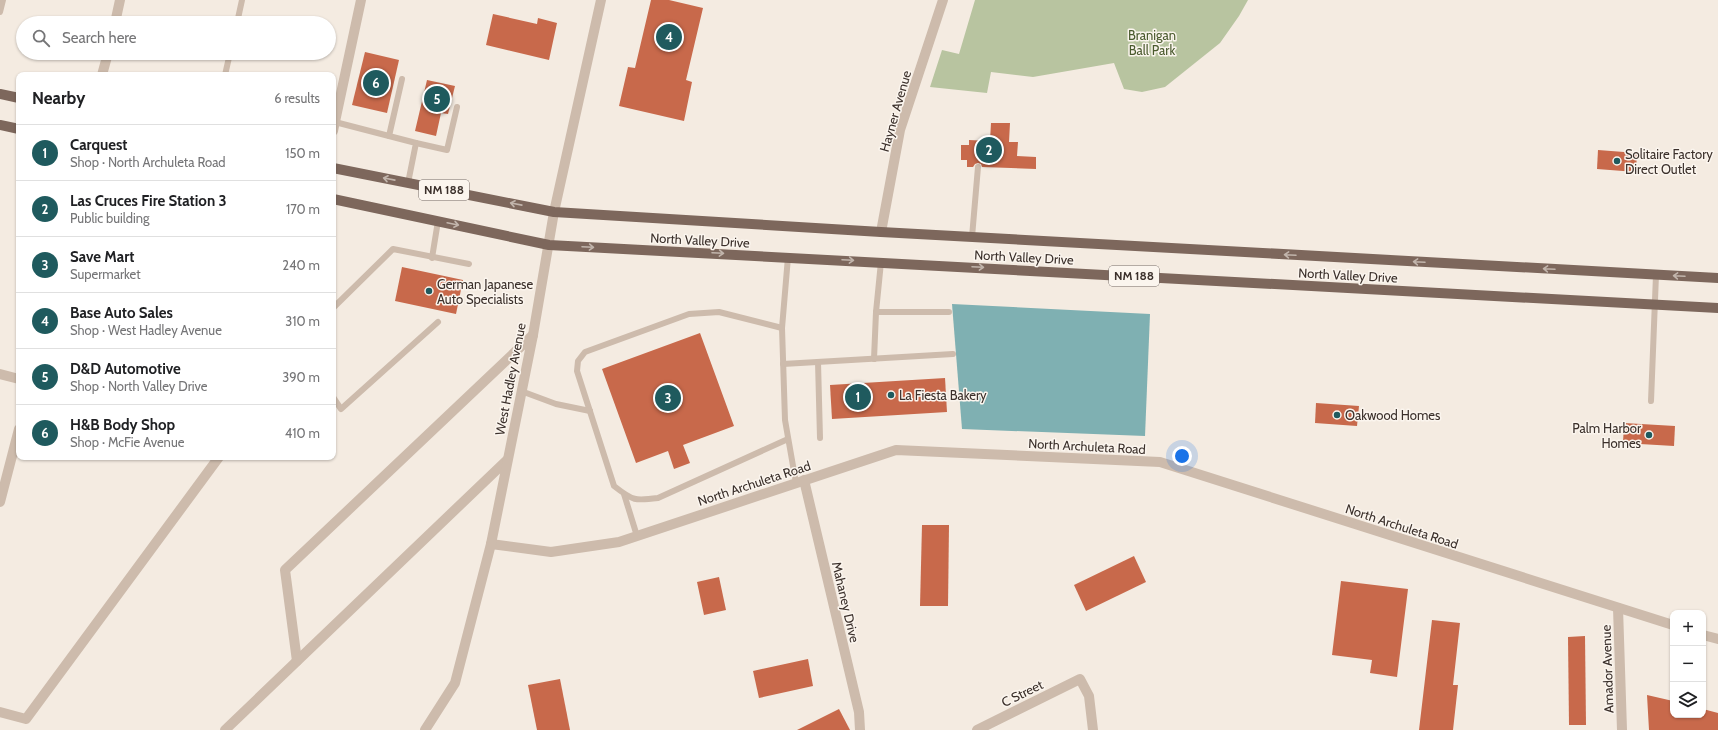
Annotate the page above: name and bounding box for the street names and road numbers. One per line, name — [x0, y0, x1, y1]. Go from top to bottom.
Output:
street label: Hayner Avenue — [876, 68, 914, 153]
road number: NM 188 — [419, 180, 469, 200]
street label: North Valley Drive — [650, 229, 750, 251]
street label: North Valley Drive — [974, 246, 1074, 268]
street label: North Valley Drive — [1298, 264, 1398, 286]
road number: NM 188 — [1109, 266, 1159, 286]
street label: West Hadley Avenue — [491, 321, 529, 436]
street label: North Archuleta Road — [1028, 435, 1146, 457]
street label: North Archuleta Road — [696, 457, 812, 509]
street label: North Archuleta Road — [1344, 500, 1460, 552]
street label: Mahaney Drive — [829, 560, 863, 644]
street label: Amador Avenue — [1597, 624, 1617, 713]
street label: C Street — [999, 676, 1046, 710]

